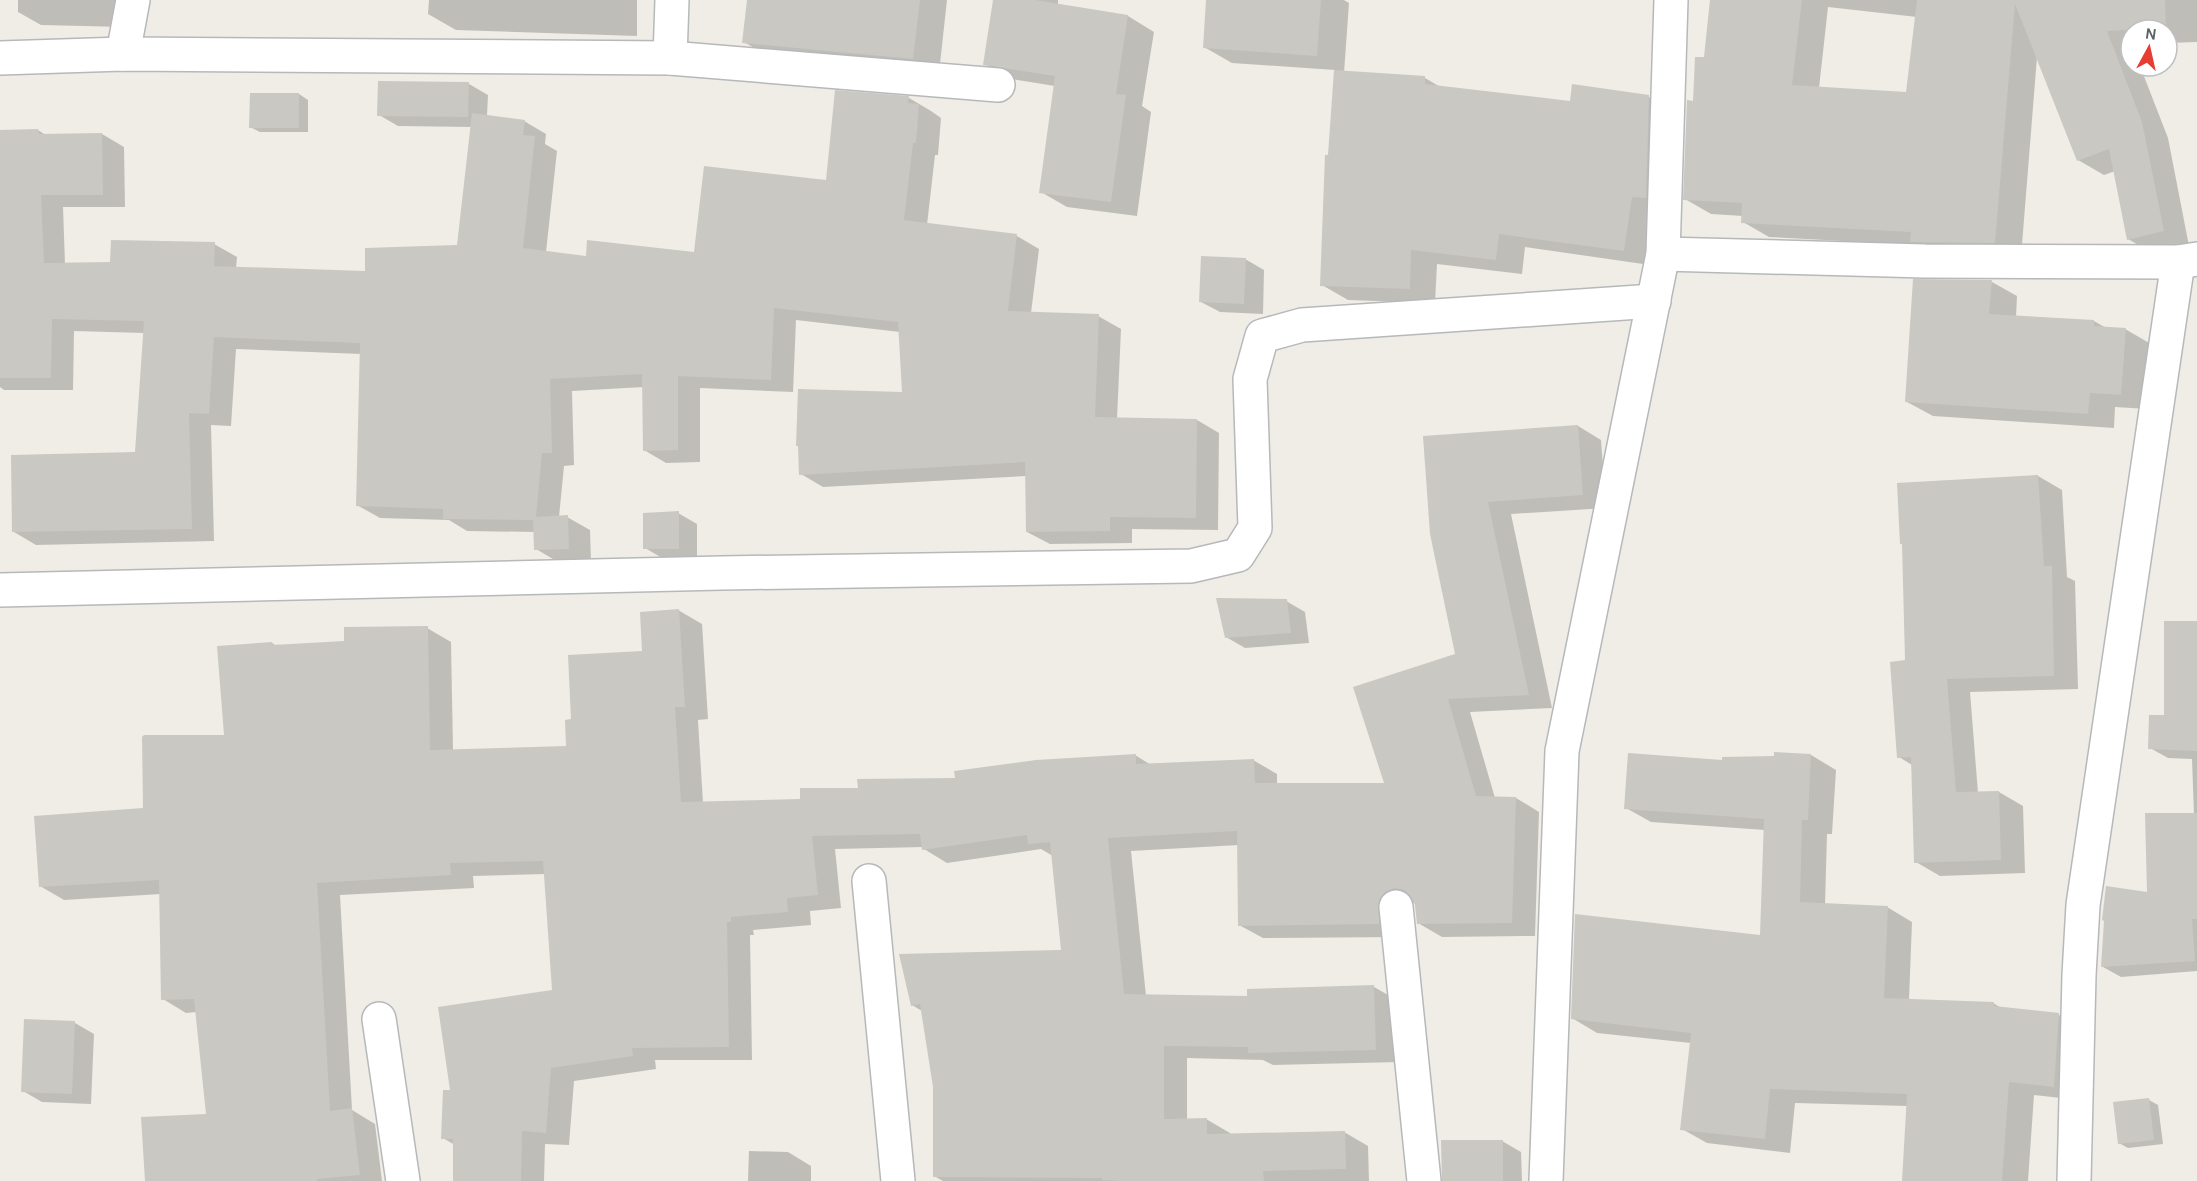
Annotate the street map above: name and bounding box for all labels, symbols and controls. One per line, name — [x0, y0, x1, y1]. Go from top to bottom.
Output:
north arrow — [2119, 18, 2179, 78]
text: N — [2144, 23, 2158, 44]

